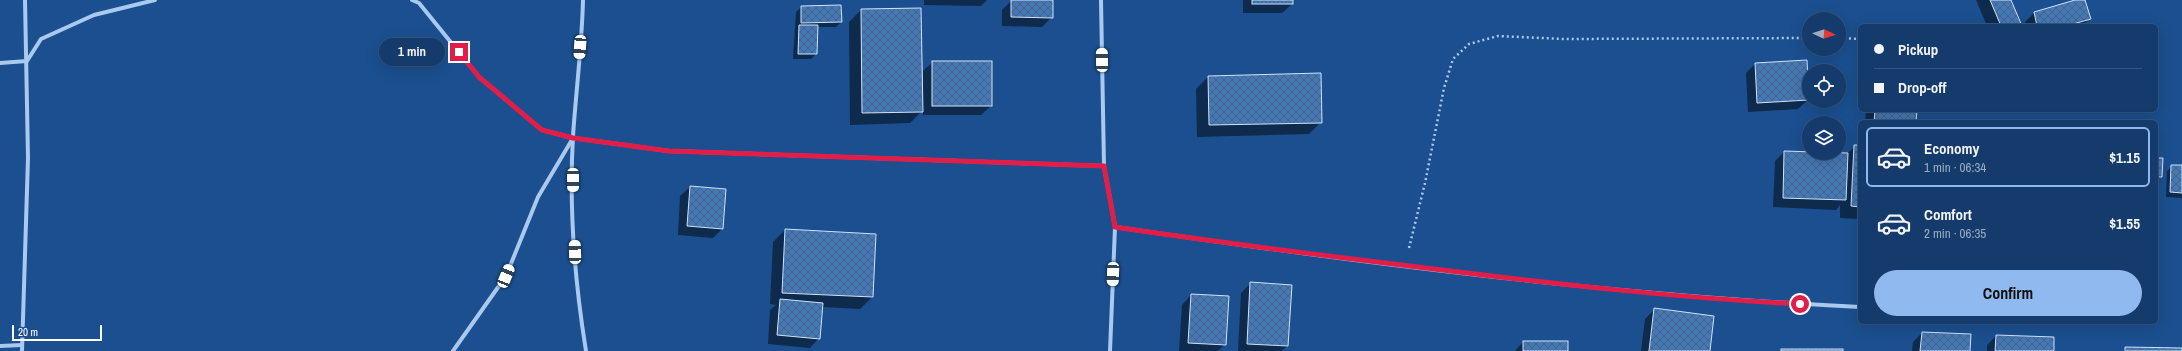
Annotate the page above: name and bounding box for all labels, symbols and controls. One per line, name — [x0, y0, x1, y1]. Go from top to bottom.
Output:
north arrow — [1802, 12, 1846, 56]
map controls — [1802, 12, 1846, 160]
car — [573, 35, 587, 59]
callout: 1 min — [379, 38, 445, 66]
text: Pickup — [1898, 39, 1938, 60]
text: 1 min — [398, 43, 426, 60]
route end — [450, 43, 468, 61]
car — [1096, 48, 1108, 72]
button: locate — [1802, 64, 1846, 108]
text: Drop-off — [1898, 77, 1947, 98]
button: layers — [1802, 116, 1846, 160]
text: Economy — [1924, 138, 1979, 159]
icon: car — [1876, 139, 1912, 175]
text: $1.15 — [2109, 147, 2140, 168]
text: 1 min · 06:34 — [1924, 159, 1986, 176]
car — [567, 168, 579, 192]
text: Comfort — [1924, 204, 1972, 225]
icon: car — [1876, 205, 1912, 241]
text: $1.55 — [2109, 213, 2140, 234]
text: 2 min · 06:35 — [1924, 225, 1986, 242]
car — [569, 240, 581, 264]
car — [1107, 262, 1119, 286]
car — [496, 263, 516, 289]
button: Confirm — [1874, 270, 2142, 316]
route start — [1791, 295, 1809, 313]
scale bar — [12, 323, 102, 342]
text: 20 m — [18, 325, 38, 339]

